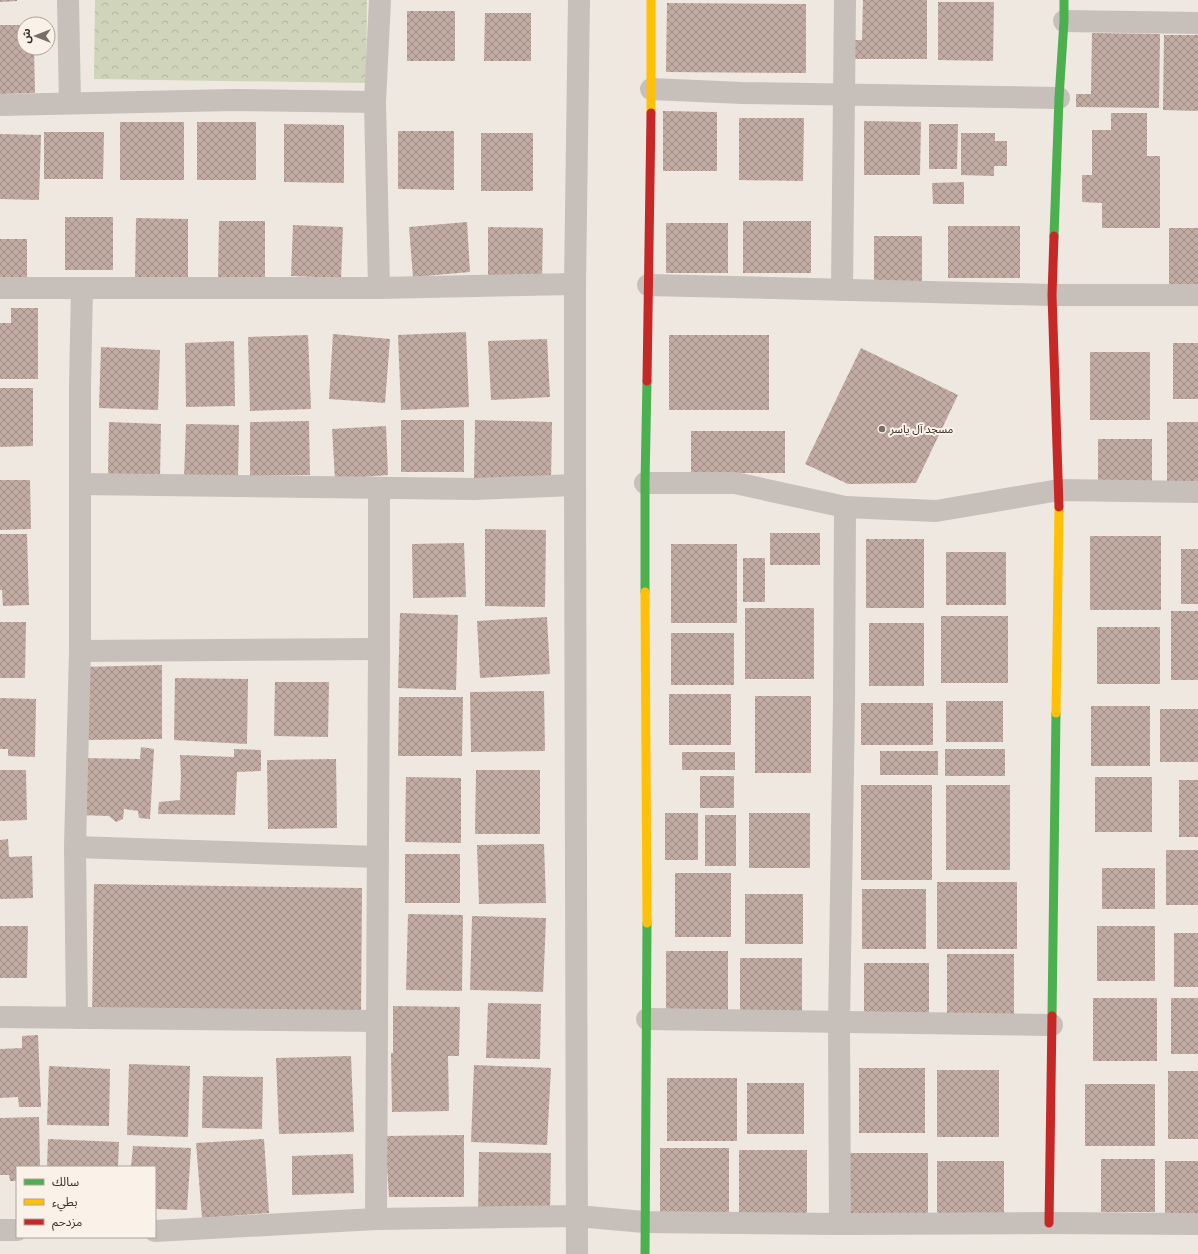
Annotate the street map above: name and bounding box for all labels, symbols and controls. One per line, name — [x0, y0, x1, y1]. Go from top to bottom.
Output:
north arrow — [16, 16, 56, 56]
text: ش — [19, 28, 34, 44]
place label: مسجد آل ياسر — [889, 422, 954, 437]
marker: مسجد آل ياسر — [877, 424, 887, 434]
legend — [16, 1166, 156, 1238]
text: سالك — [52, 1174, 79, 1190]
text: بطيء — [52, 1194, 78, 1212]
text: مزدحم — [52, 1214, 82, 1231]

